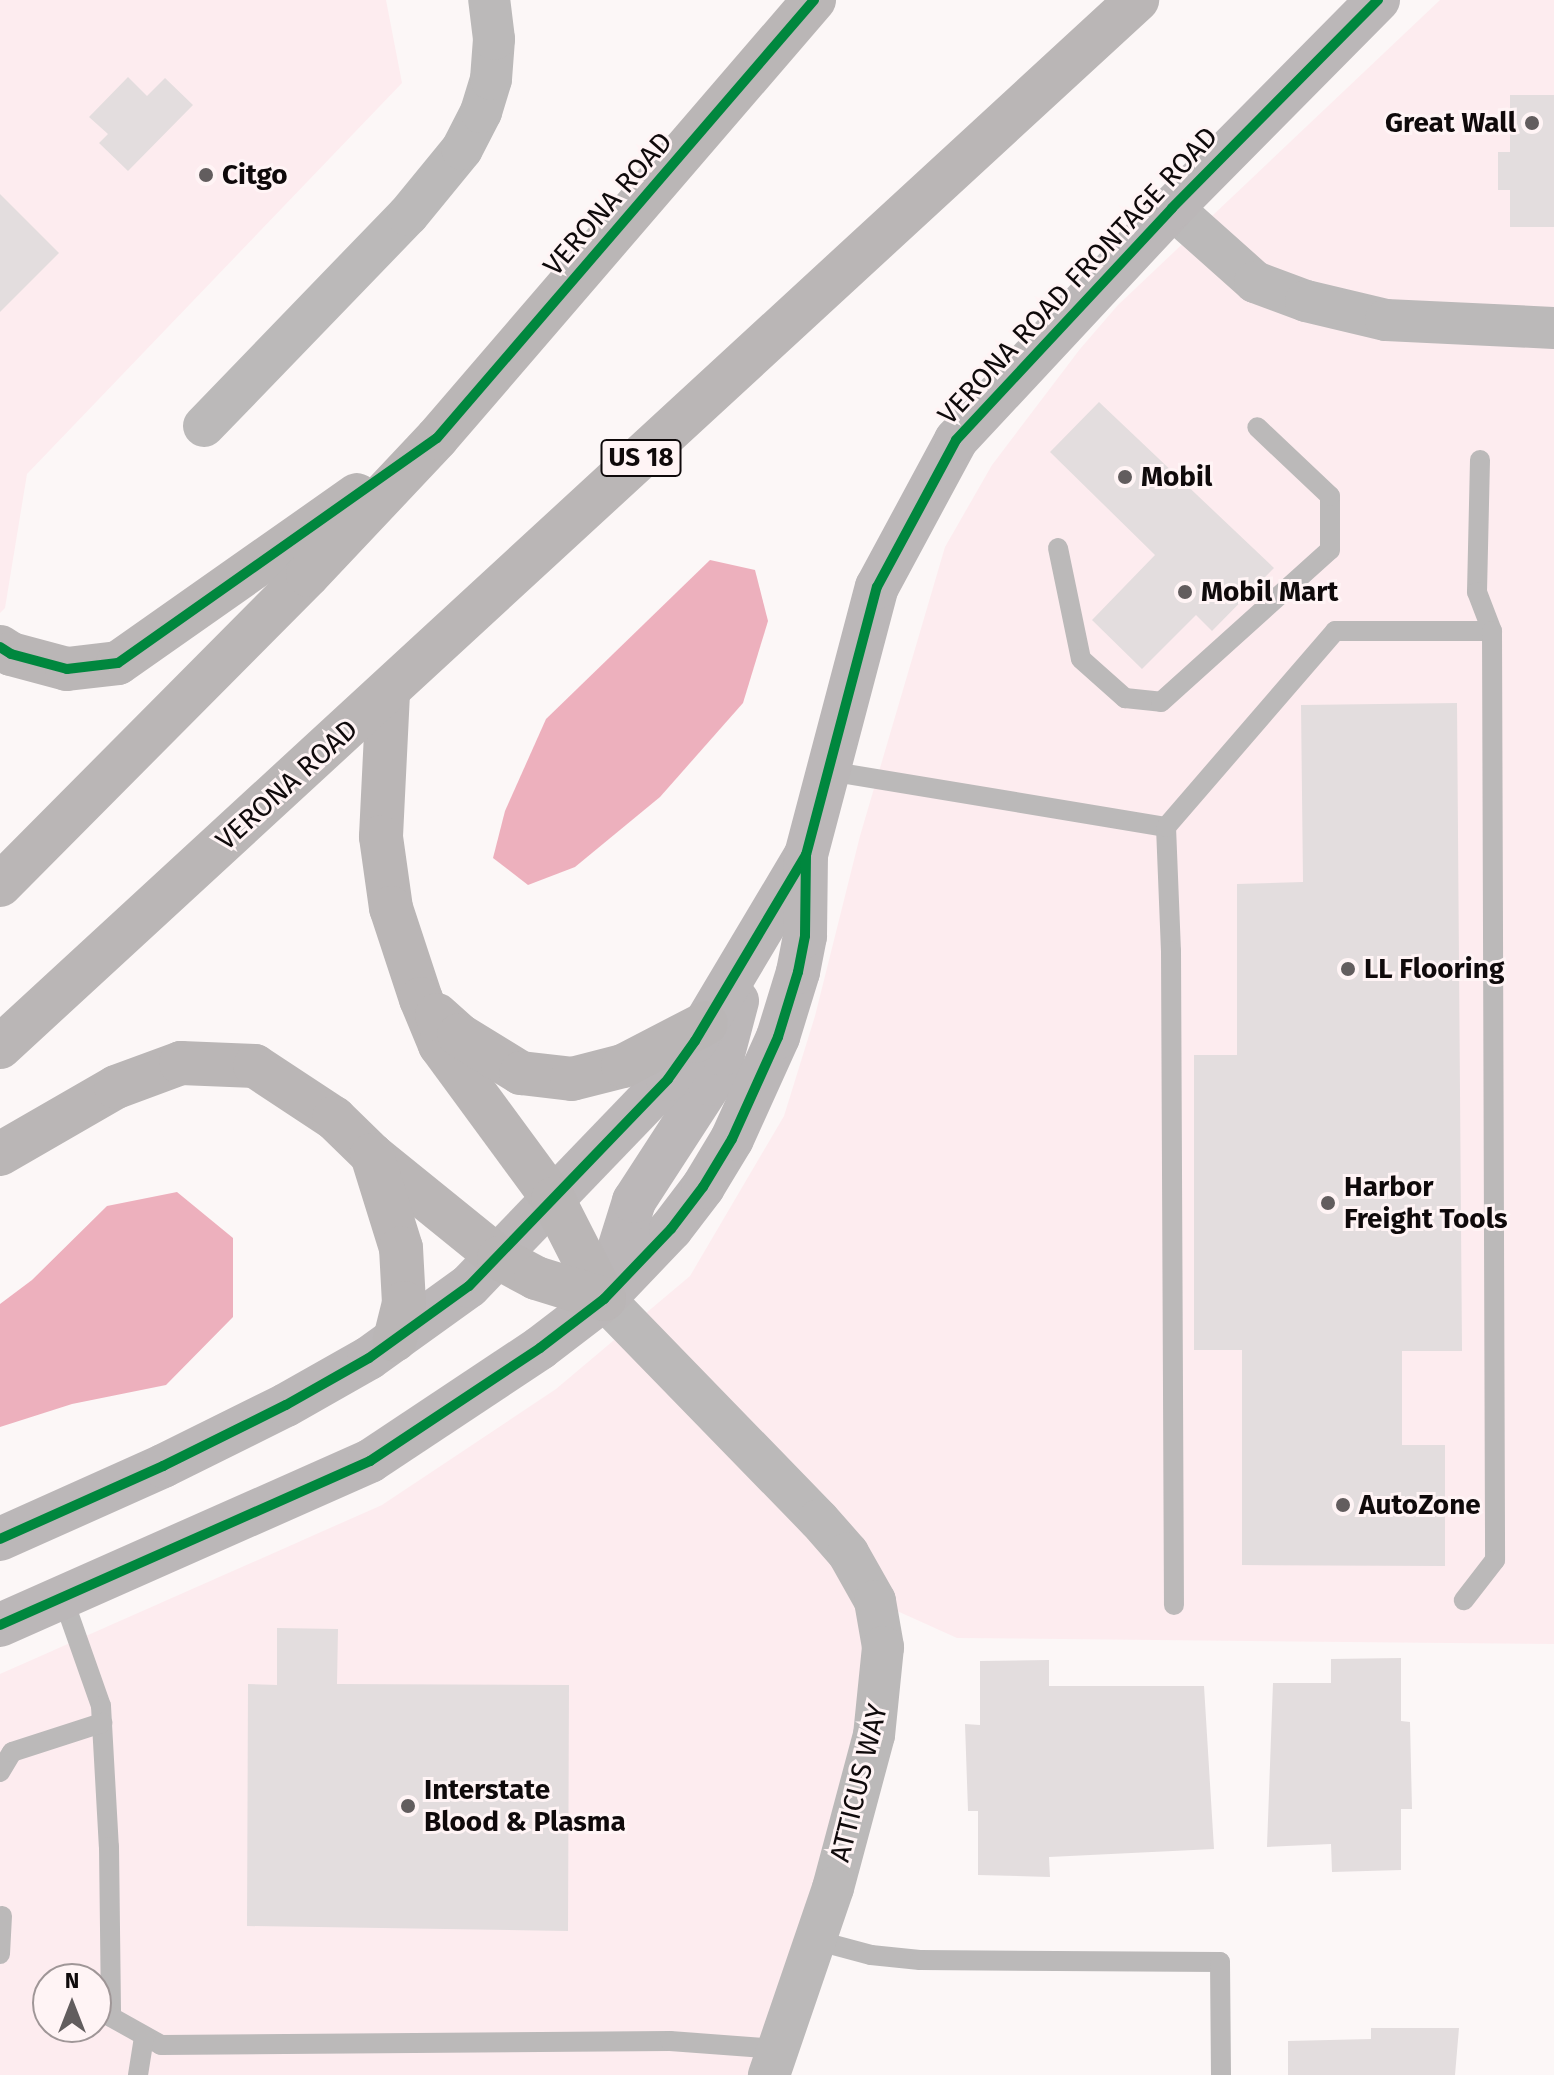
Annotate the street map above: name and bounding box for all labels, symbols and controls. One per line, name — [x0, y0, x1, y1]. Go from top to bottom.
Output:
place label: Great Wall — [1385, 106, 1516, 140]
marker: Great Wall — [1523, 114, 1541, 132]
street label: VERONA ROAD FRONTAGE ROAD — [931, 120, 1225, 432]
street label: VERONA ROAD — [537, 125, 679, 283]
place label: Citgo — [222, 158, 288, 192]
marker: Citgo — [197, 166, 215, 184]
road number: US 18 — [599, 436, 683, 480]
place label: Mobil — [1141, 460, 1212, 494]
marker: Mobil — [1116, 468, 1134, 486]
place label: Mobil Mart — [1201, 575, 1338, 609]
marker: Mobil Mart — [1176, 583, 1194, 601]
street label: VERONA ROAD — [209, 713, 365, 857]
place label: LL Flooring — [1364, 952, 1504, 986]
marker: LL Flooring — [1339, 960, 1357, 978]
place label: Harbor Freight Tools — [1344, 1170, 1508, 1236]
marker: Harbor Freight Tools — [1319, 1194, 1337, 1212]
place label: AutoZone — [1359, 1488, 1481, 1522]
marker: AutoZone — [1334, 1496, 1352, 1514]
street label: ATTICUS WAY — [823, 1701, 895, 1865]
place label: Interstate Blood & Plasma — [424, 1773, 626, 1839]
marker: Interstate Blood & Plasma — [399, 1797, 417, 1815]
north arrow — [32, 1963, 112, 2043]
text: N — [65, 1967, 79, 1994]

